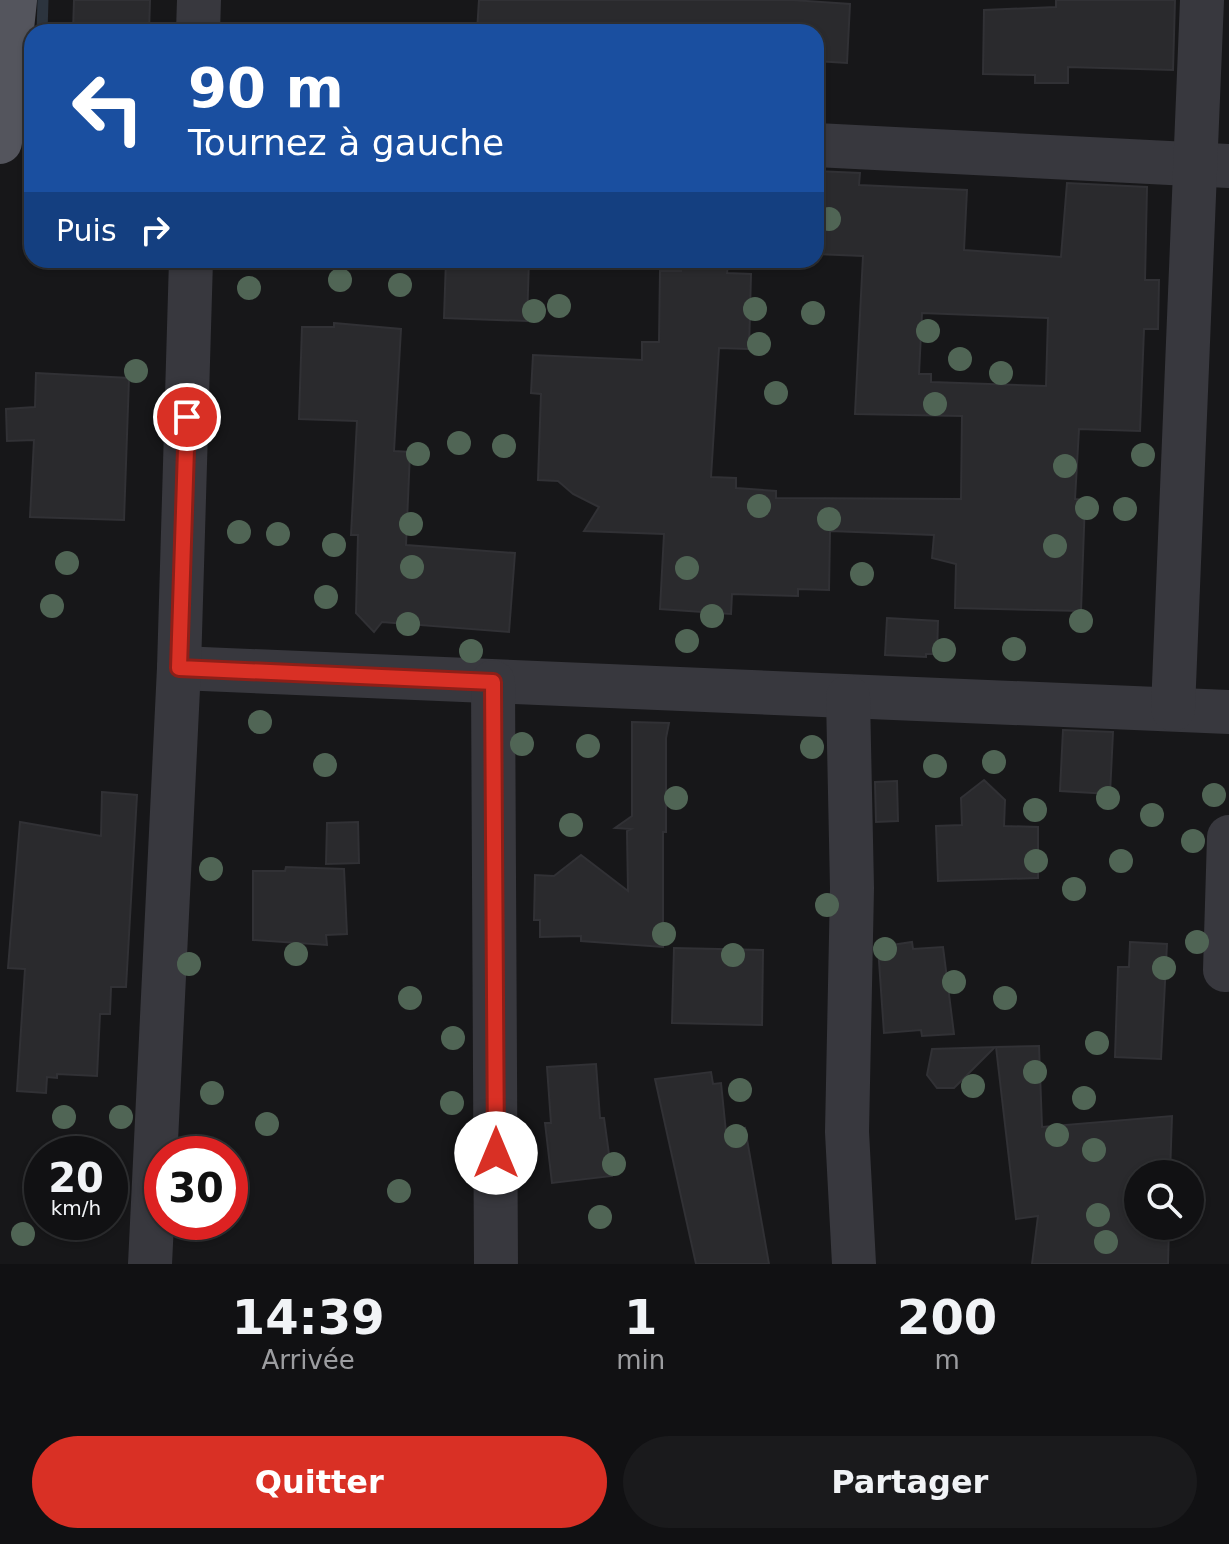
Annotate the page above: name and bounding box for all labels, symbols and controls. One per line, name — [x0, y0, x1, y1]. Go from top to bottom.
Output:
text: 90 m — [188, 55, 344, 120]
icon: left — [56, 56, 160, 160]
text: Tournez à gauche — [188, 122, 504, 163]
icon: right — [133, 208, 177, 252]
text: Puis — [56, 213, 117, 248]
pin — [153, 383, 221, 451]
icon: arrive — [165, 395, 209, 439]
position arrow — [454, 1111, 538, 1195]
speed limit sign: 30 — [144, 1136, 248, 1240]
text: 20 — [48, 1155, 104, 1201]
map controls — [1124, 1160, 1204, 1240]
button: search — [1124, 1160, 1204, 1240]
text: km/h — [51, 1196, 101, 1220]
text: 14:39 — [232, 1289, 385, 1345]
text: 1 — [624, 1289, 657, 1345]
text: 200 — [897, 1289, 997, 1345]
text: Arrivée — [261, 1345, 355, 1375]
text: min — [616, 1345, 665, 1375]
text: m — [934, 1345, 960, 1375]
button: Quitter — [32, 1436, 607, 1528]
button: Partager — [623, 1436, 1197, 1528]

